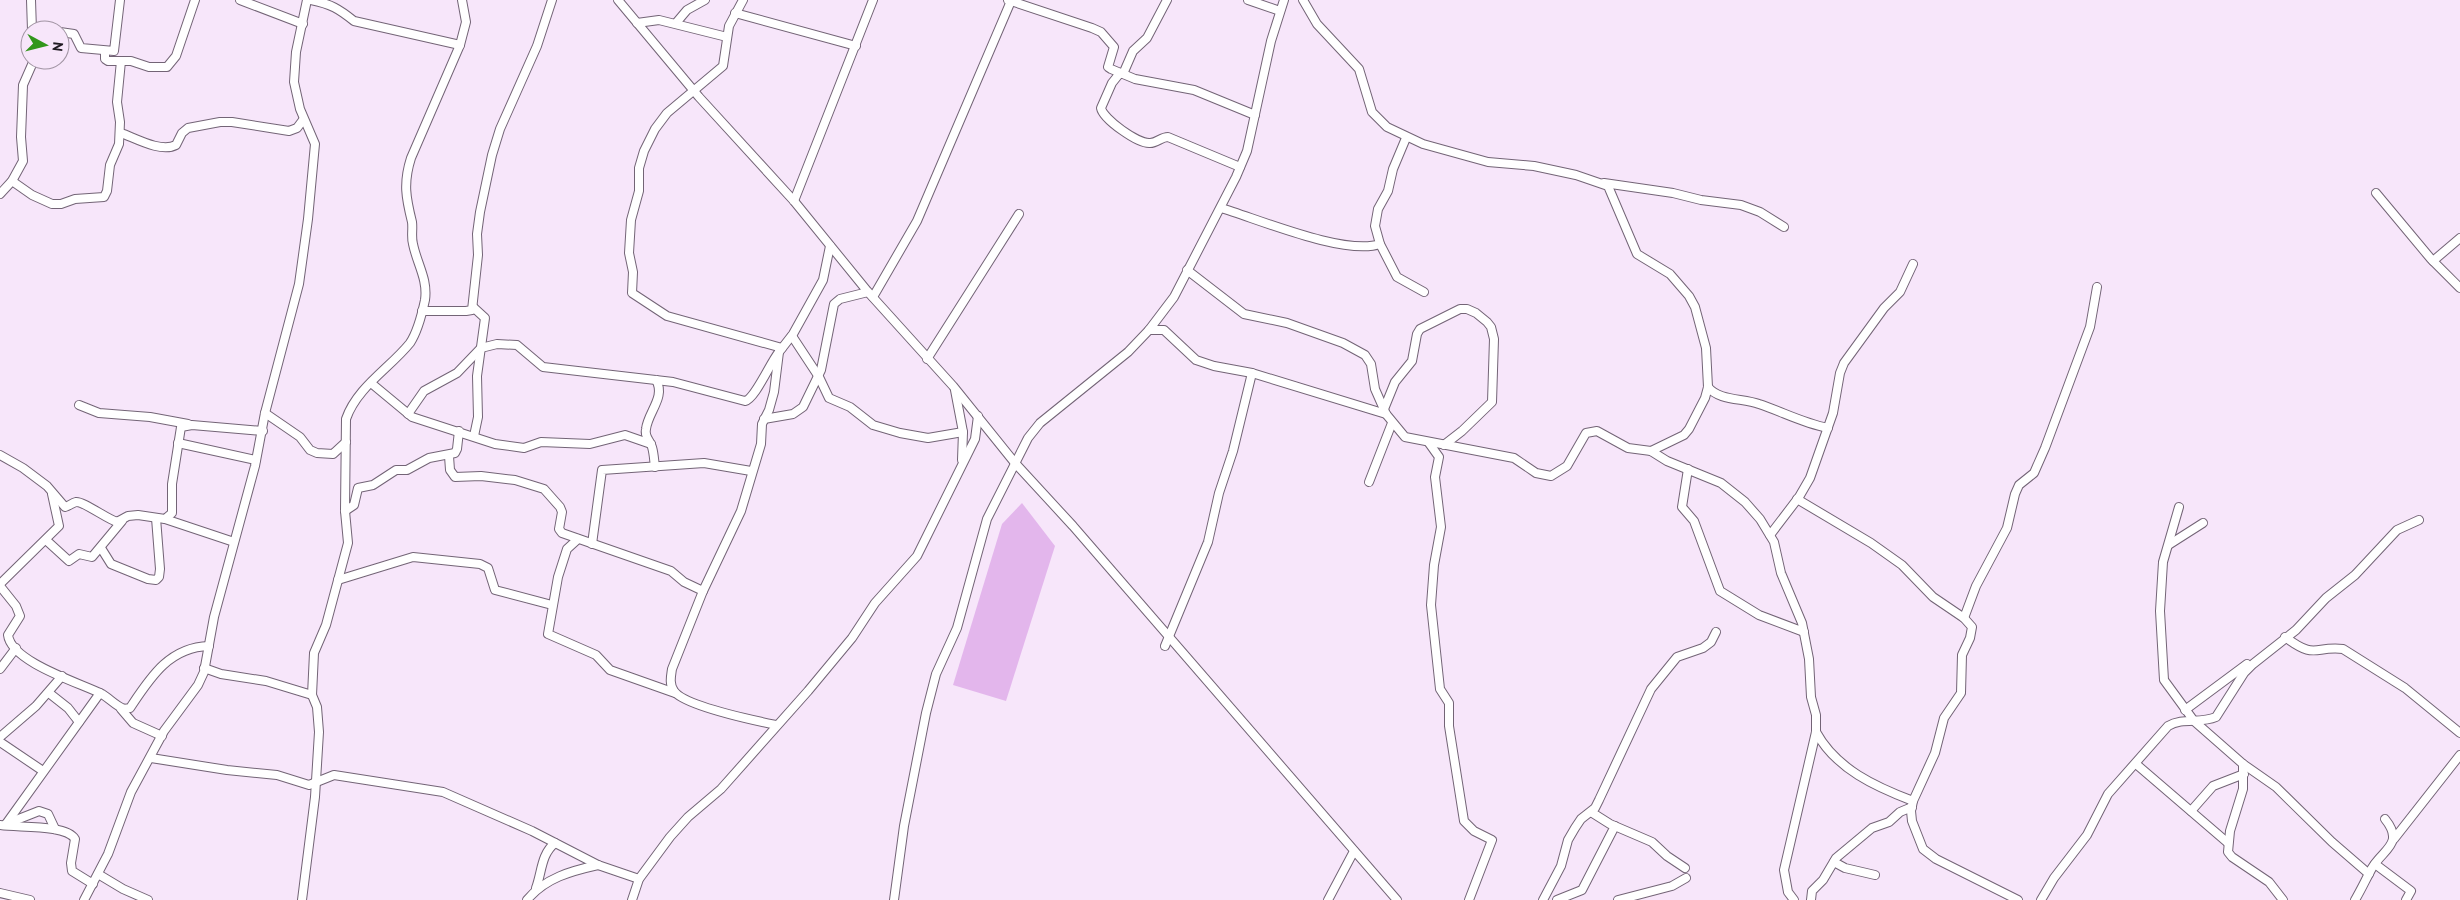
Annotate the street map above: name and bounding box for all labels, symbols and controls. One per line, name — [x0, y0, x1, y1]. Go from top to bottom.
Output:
north arrow — [20, 20, 70, 70]
text: N — [48, 41, 67, 52]

